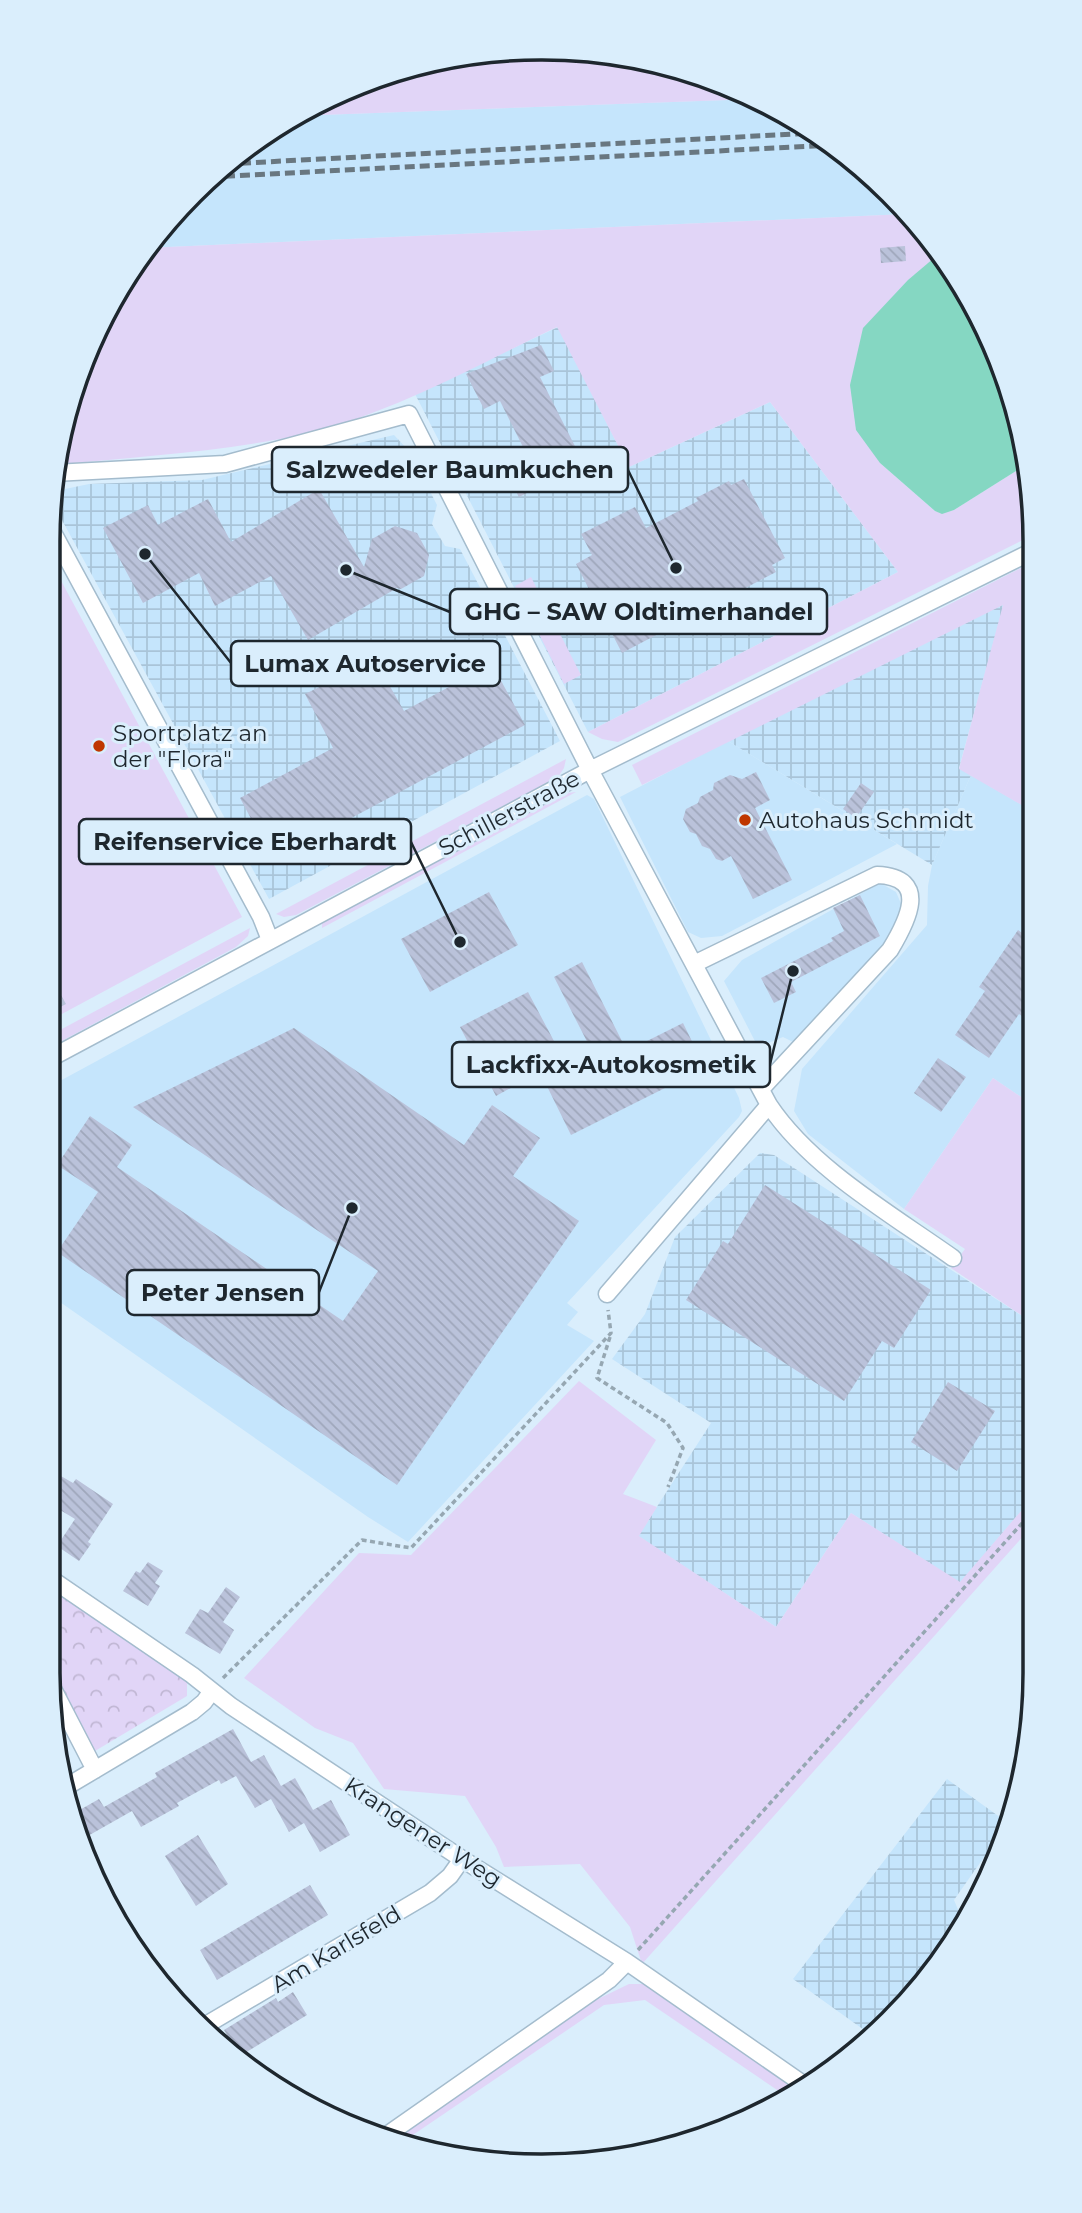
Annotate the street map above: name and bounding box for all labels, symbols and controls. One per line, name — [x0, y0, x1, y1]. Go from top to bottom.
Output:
callout: Salzwedeler Baumkuchen — [272, 447, 628, 492]
text: Salzwedeler Baumkuchen — [286, 455, 614, 484]
callout: GHG – SAW Oldtimerhandel — [450, 589, 827, 634]
text: GHG – SAW Oldtimerhandel — [465, 597, 813, 626]
callout: Lumax Autoservice — [231, 641, 500, 686]
text: Lumax Autoservice — [244, 649, 486, 678]
place label: Sportplatz an der "Flora" — [113, 719, 268, 773]
marker: Sportplatz an der "Flora" — [91, 738, 107, 754]
street label: Schillerstraße — [434, 764, 584, 862]
place label: Autohaus Schmidt — [759, 806, 974, 834]
marker: Autohaus Schmidt — [737, 812, 753, 828]
callout: Reifenservice Eberhardt — [79, 819, 411, 864]
text: Reifenservice Eberhardt — [93, 827, 397, 856]
callout: Lackfixx-Autokosmetik — [452, 1042, 770, 1087]
text: Lackfixx-Autokosmetik — [466, 1050, 756, 1079]
callout: Peter Jensen — [127, 1270, 319, 1315]
text: Peter Jensen — [141, 1278, 305, 1307]
street label: Krangener Weg — [339, 1771, 507, 1893]
street label: Am Karlsfeld — [266, 1899, 406, 1999]

